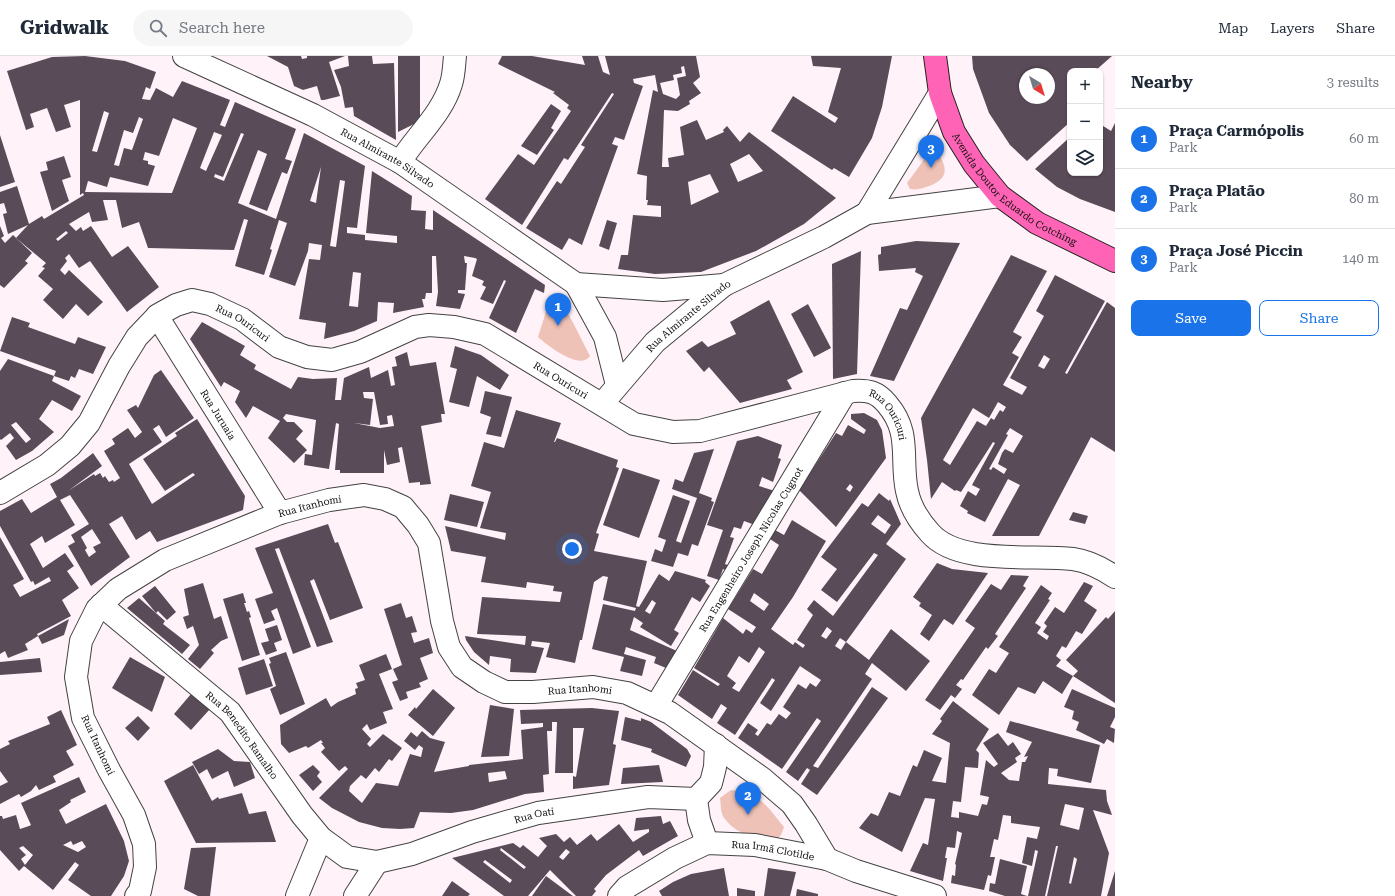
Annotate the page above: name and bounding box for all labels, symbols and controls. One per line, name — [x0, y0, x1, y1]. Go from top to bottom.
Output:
search box — [133, 10, 413, 46]
text: Gridwalk — [20, 16, 109, 39]
icon: search — [147, 17, 169, 39]
text: Search here — [179, 19, 265, 37]
text: Map — [1218, 20, 1248, 36]
text: Layers — [1270, 20, 1314, 36]
text: Share — [1336, 20, 1375, 36]
north arrow — [1019, 68, 1055, 104]
map controls — [1067, 68, 1103, 176]
button: + — [1067, 68, 1103, 104]
text: Nearby — [1131, 72, 1193, 92]
text: 3 results — [1327, 75, 1379, 90]
button: − — [1067, 104, 1103, 140]
text: Praça Carmópolis — [1169, 122, 1304, 140]
street label: Rua Almirante Silvado — [339, 126, 437, 190]
street label: Avenida Doutor Eduardo Cotching — [950, 131, 1079, 247]
text: 1 — [1140, 131, 1148, 146]
text: 60 m — [1349, 131, 1379, 146]
pin: 3 — [918, 135, 944, 168]
button: layers — [1067, 140, 1103, 176]
text: Park — [1169, 140, 1198, 155]
text: Praça Platão — [1169, 182, 1265, 200]
text: 2 — [1140, 191, 1148, 206]
text: 80 m — [1349, 191, 1379, 206]
text: Park — [1169, 200, 1198, 215]
text: Praça José Piccin — [1169, 242, 1303, 260]
text: 3 — [1140, 251, 1148, 266]
text: 140 m — [1342, 251, 1379, 266]
text: Park — [1169, 260, 1198, 275]
street label: Rua Almirante Silvado — [644, 277, 732, 354]
pin: 1 — [545, 293, 571, 326]
button: Save — [1131, 300, 1251, 336]
button: Share — [1259, 300, 1379, 336]
street label: Rua Ouricuri — [214, 302, 272, 344]
street label: Rua Ouricuri — [532, 359, 590, 400]
street label: Rua Juruaia — [199, 387, 239, 442]
street label: Rua Ouricuri — [868, 387, 909, 441]
street label: Rua Engenheiro Joseph Nicolas Cugnot — [697, 465, 805, 634]
street label: Rua Itanhomi — [277, 493, 342, 519]
your location — [562, 539, 582, 559]
street label: Rua Itanhomi — [547, 681, 613, 696]
street label: Rua Benedito Ramalho — [204, 689, 280, 781]
street label: Rua Itanhomi — [79, 713, 117, 777]
pin: 2 — [735, 782, 761, 815]
street label: Rua Oati — [513, 805, 555, 825]
street label: Rua Irmã Clotilde — [731, 839, 816, 862]

